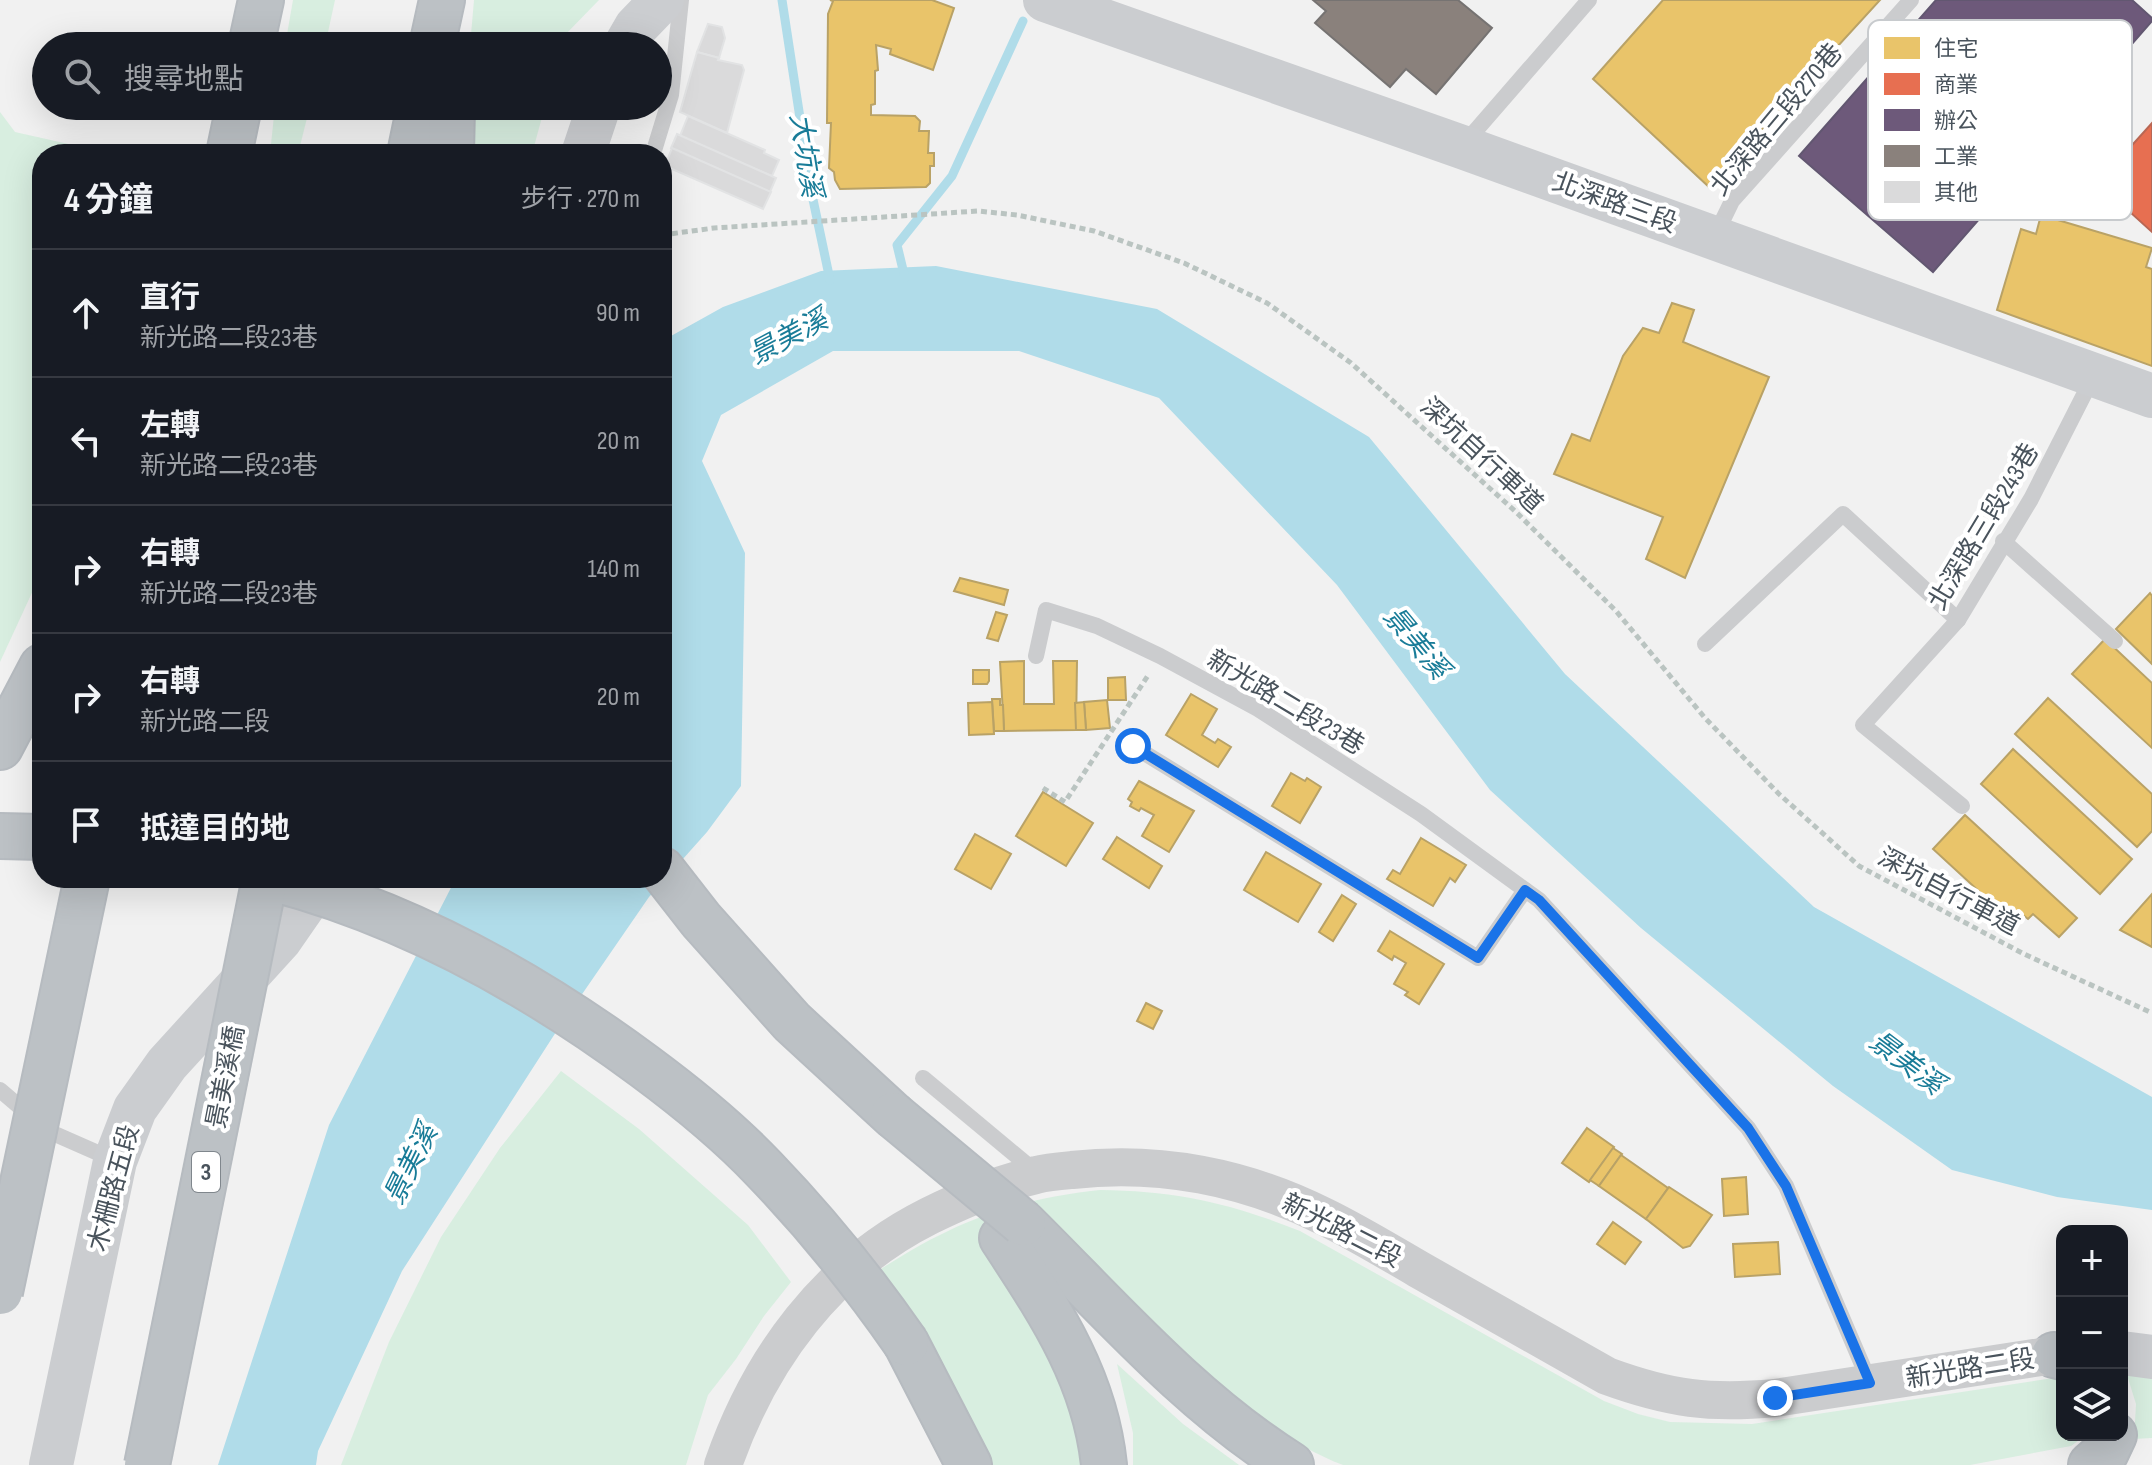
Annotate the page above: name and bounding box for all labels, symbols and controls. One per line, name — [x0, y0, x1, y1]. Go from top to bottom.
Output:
legend — [1868, 20, 2132, 220]
search box — [32, 32, 672, 120]
text: 住宅 — [1934, 36, 1978, 63]
street label: 北深路三段270巷 — [1705, 38, 1850, 202]
icon: search — [60, 54, 104, 98]
text: 搜尋地點 — [124, 62, 244, 98]
text: 商業 — [1934, 72, 1978, 99]
text: 辦公 — [1934, 108, 1978, 135]
water label: 大坑溪 — [783, 111, 829, 203]
text: 工業 — [1934, 144, 1978, 171]
street label: 北深路三段 — [1548, 167, 1681, 240]
text: 4 分鐘 — [64, 180, 153, 221]
text: 其他 — [1934, 180, 1978, 207]
text: 步行 · 270 m — [521, 184, 640, 215]
text: 直行 — [140, 280, 200, 316]
icon: ahead — [64, 291, 108, 335]
text: 90 m — [596, 298, 640, 329]
water label: 景美溪 — [744, 301, 837, 372]
text: 新光路二段23巷 — [140, 323, 318, 354]
street label: 深坑自行車道 — [1413, 392, 1549, 521]
text: 左轉 — [140, 408, 200, 444]
icon: left — [64, 419, 108, 463]
text: 20 m — [597, 426, 640, 457]
street label: 北深路三段243巷 — [1922, 438, 2046, 616]
text: 新光路二段23巷 — [140, 451, 318, 482]
text: 右轉 — [140, 536, 200, 572]
icon: right — [64, 547, 108, 591]
text: 140 m — [588, 554, 640, 585]
text: 新光路二段23巷 — [140, 579, 318, 610]
water label: 景美溪 — [1376, 600, 1458, 689]
street label: 新光路二段23巷 — [1201, 644, 1369, 762]
text: 右轉 — [140, 664, 200, 700]
icon: right — [64, 675, 108, 719]
text: 20 m — [597, 682, 640, 713]
text: 新光路二段 — [140, 707, 270, 738]
route start — [1115, 728, 1151, 764]
icon: arrive — [64, 803, 108, 847]
text: 抵達目的地 — [140, 811, 290, 847]
street label: 深坑自行車道 — [1872, 842, 2024, 943]
street label: 景美溪橋 — [201, 1023, 252, 1131]
water label: 景美溪 — [1863, 1025, 1953, 1104]
water label: 景美溪 — [378, 1116, 446, 1210]
street label: 木柵路五段 — [83, 1122, 146, 1255]
road number: 3 — [192, 1152, 220, 1192]
street label: 新光路二段 — [1276, 1188, 1406, 1275]
map controls — [2056, 1225, 2128, 1441]
button: + — [2056, 1225, 2128, 1297]
button: − — [2056, 1297, 2128, 1369]
street label: 新光路二段 — [1904, 1344, 2037, 1395]
button: layers — [2056, 1369, 2128, 1441]
route end — [1757, 1380, 1793, 1416]

